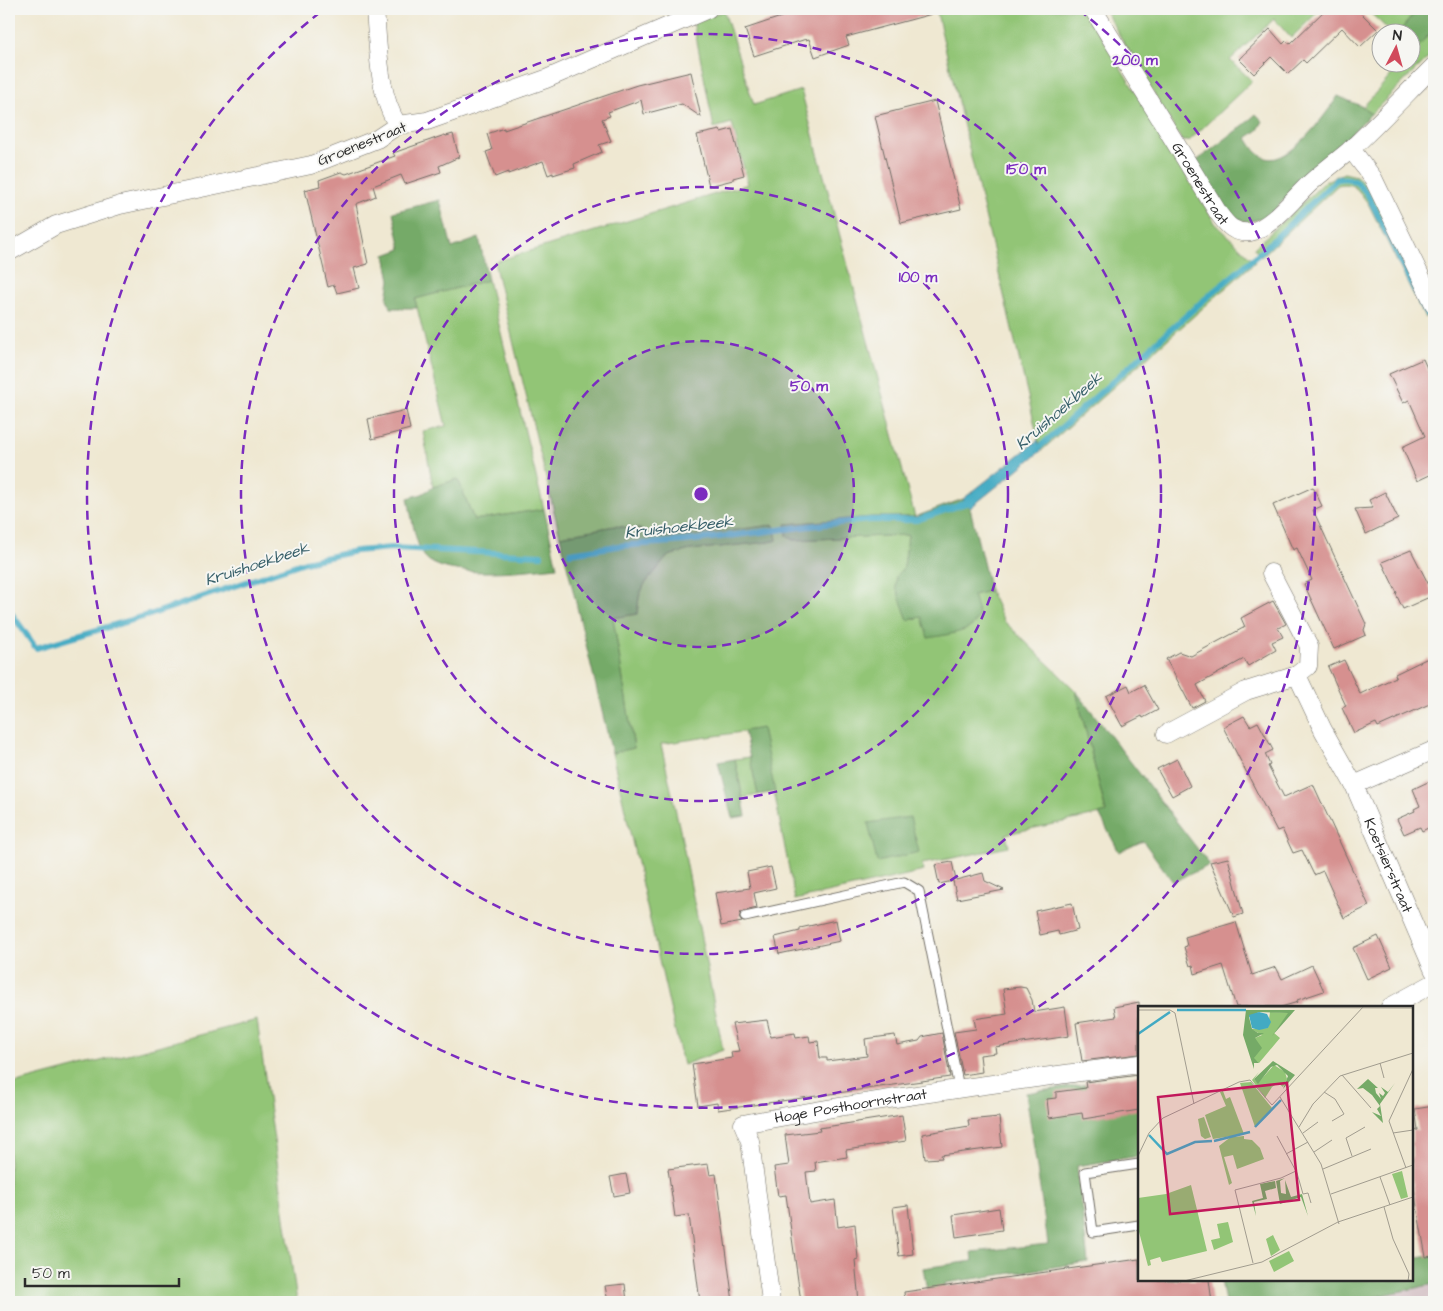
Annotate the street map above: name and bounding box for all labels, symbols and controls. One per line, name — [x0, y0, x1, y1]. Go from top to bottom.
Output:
north arrow — [1370, 22, 1420, 72]
text: N — [1392, 26, 1403, 46]
text: 200 m — [1111, 50, 1158, 71]
street label: Groenestraat — [314, 117, 410, 171]
street label: Groenestraat — [1167, 138, 1234, 230]
text: 150 m — [1006, 159, 1046, 180]
text: 100 m — [899, 267, 938, 288]
water label: Kruishoekbeek — [1011, 366, 1108, 455]
text: 50 m — [790, 376, 828, 397]
centre of rings — [692, 485, 710, 503]
water label: Kruishoekbeek — [624, 510, 735, 544]
water label: Kruishoekbeek — [202, 536, 313, 591]
street label: Koetsierstraat — [1359, 815, 1418, 916]
inset map — [1138, 1006, 1413, 1281]
street label: Hoge Posthoornstraat — [773, 1083, 928, 1128]
scale bar — [25, 1256, 179, 1288]
text: 50 m — [32, 1263, 70, 1284]

